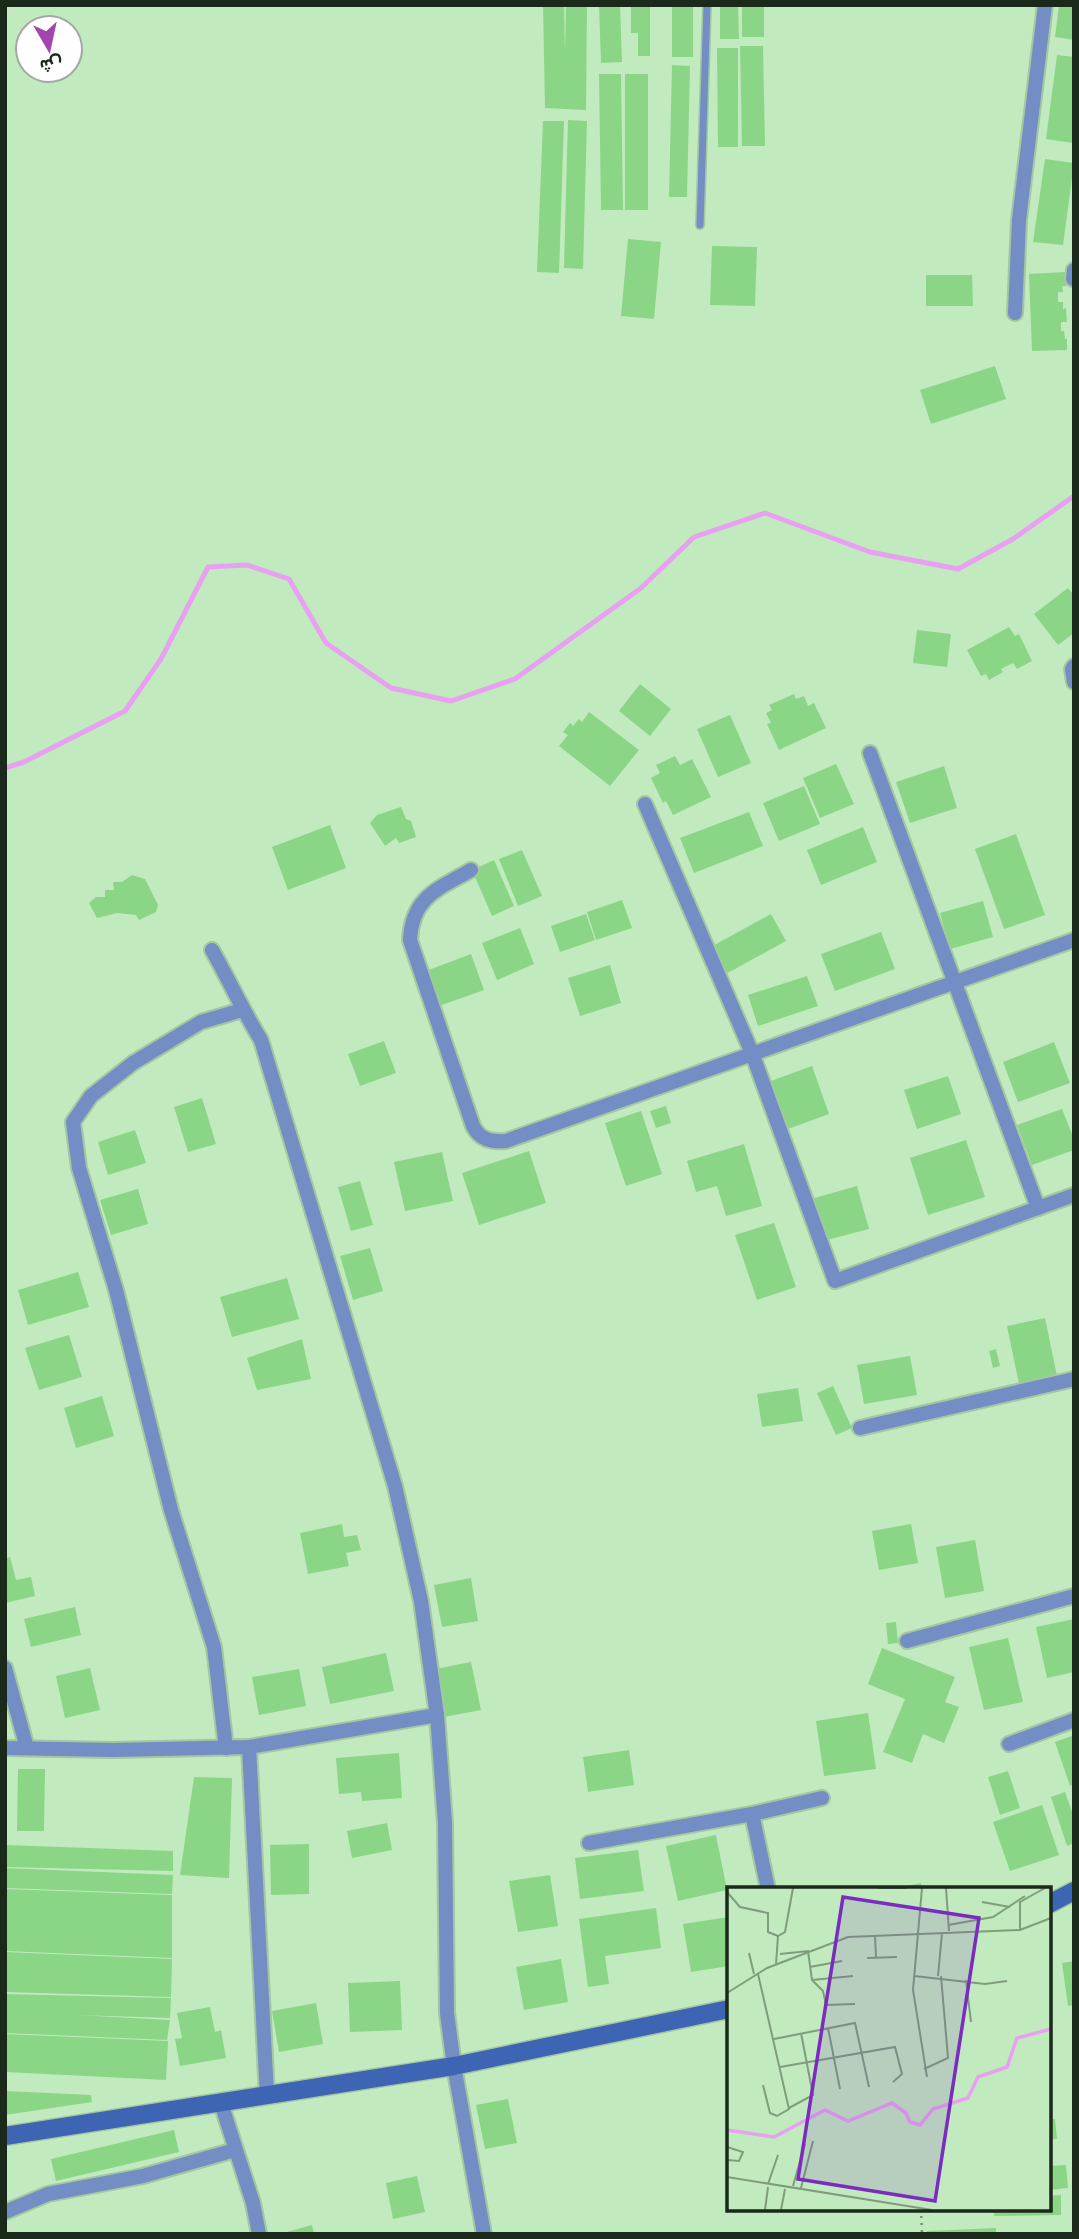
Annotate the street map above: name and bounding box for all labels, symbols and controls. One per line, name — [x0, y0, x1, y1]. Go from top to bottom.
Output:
north arrow — [14, 14, 84, 84]
text: ش — [38, 50, 65, 77]
inset map — [727, 1887, 1051, 2211]

